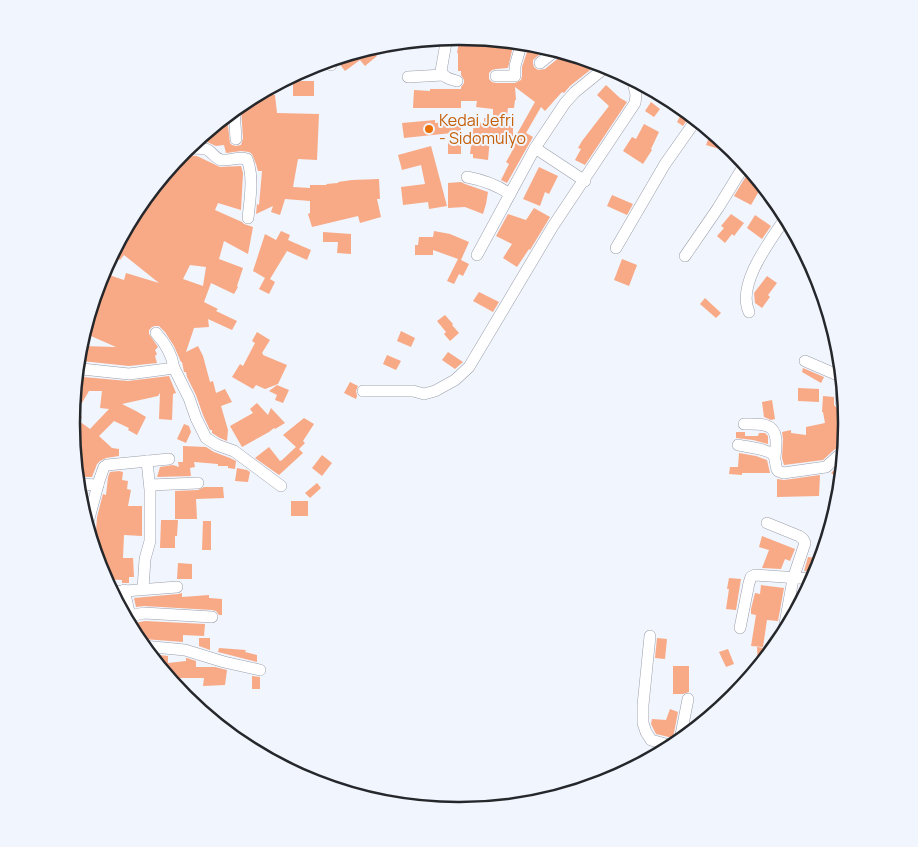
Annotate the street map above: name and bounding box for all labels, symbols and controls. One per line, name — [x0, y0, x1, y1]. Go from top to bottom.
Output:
place label: Kedai Jefri - Sidomulyo — [439, 109, 526, 149]
marker: Kedai Jefri - Sidomulyo — [423, 123, 435, 135]

